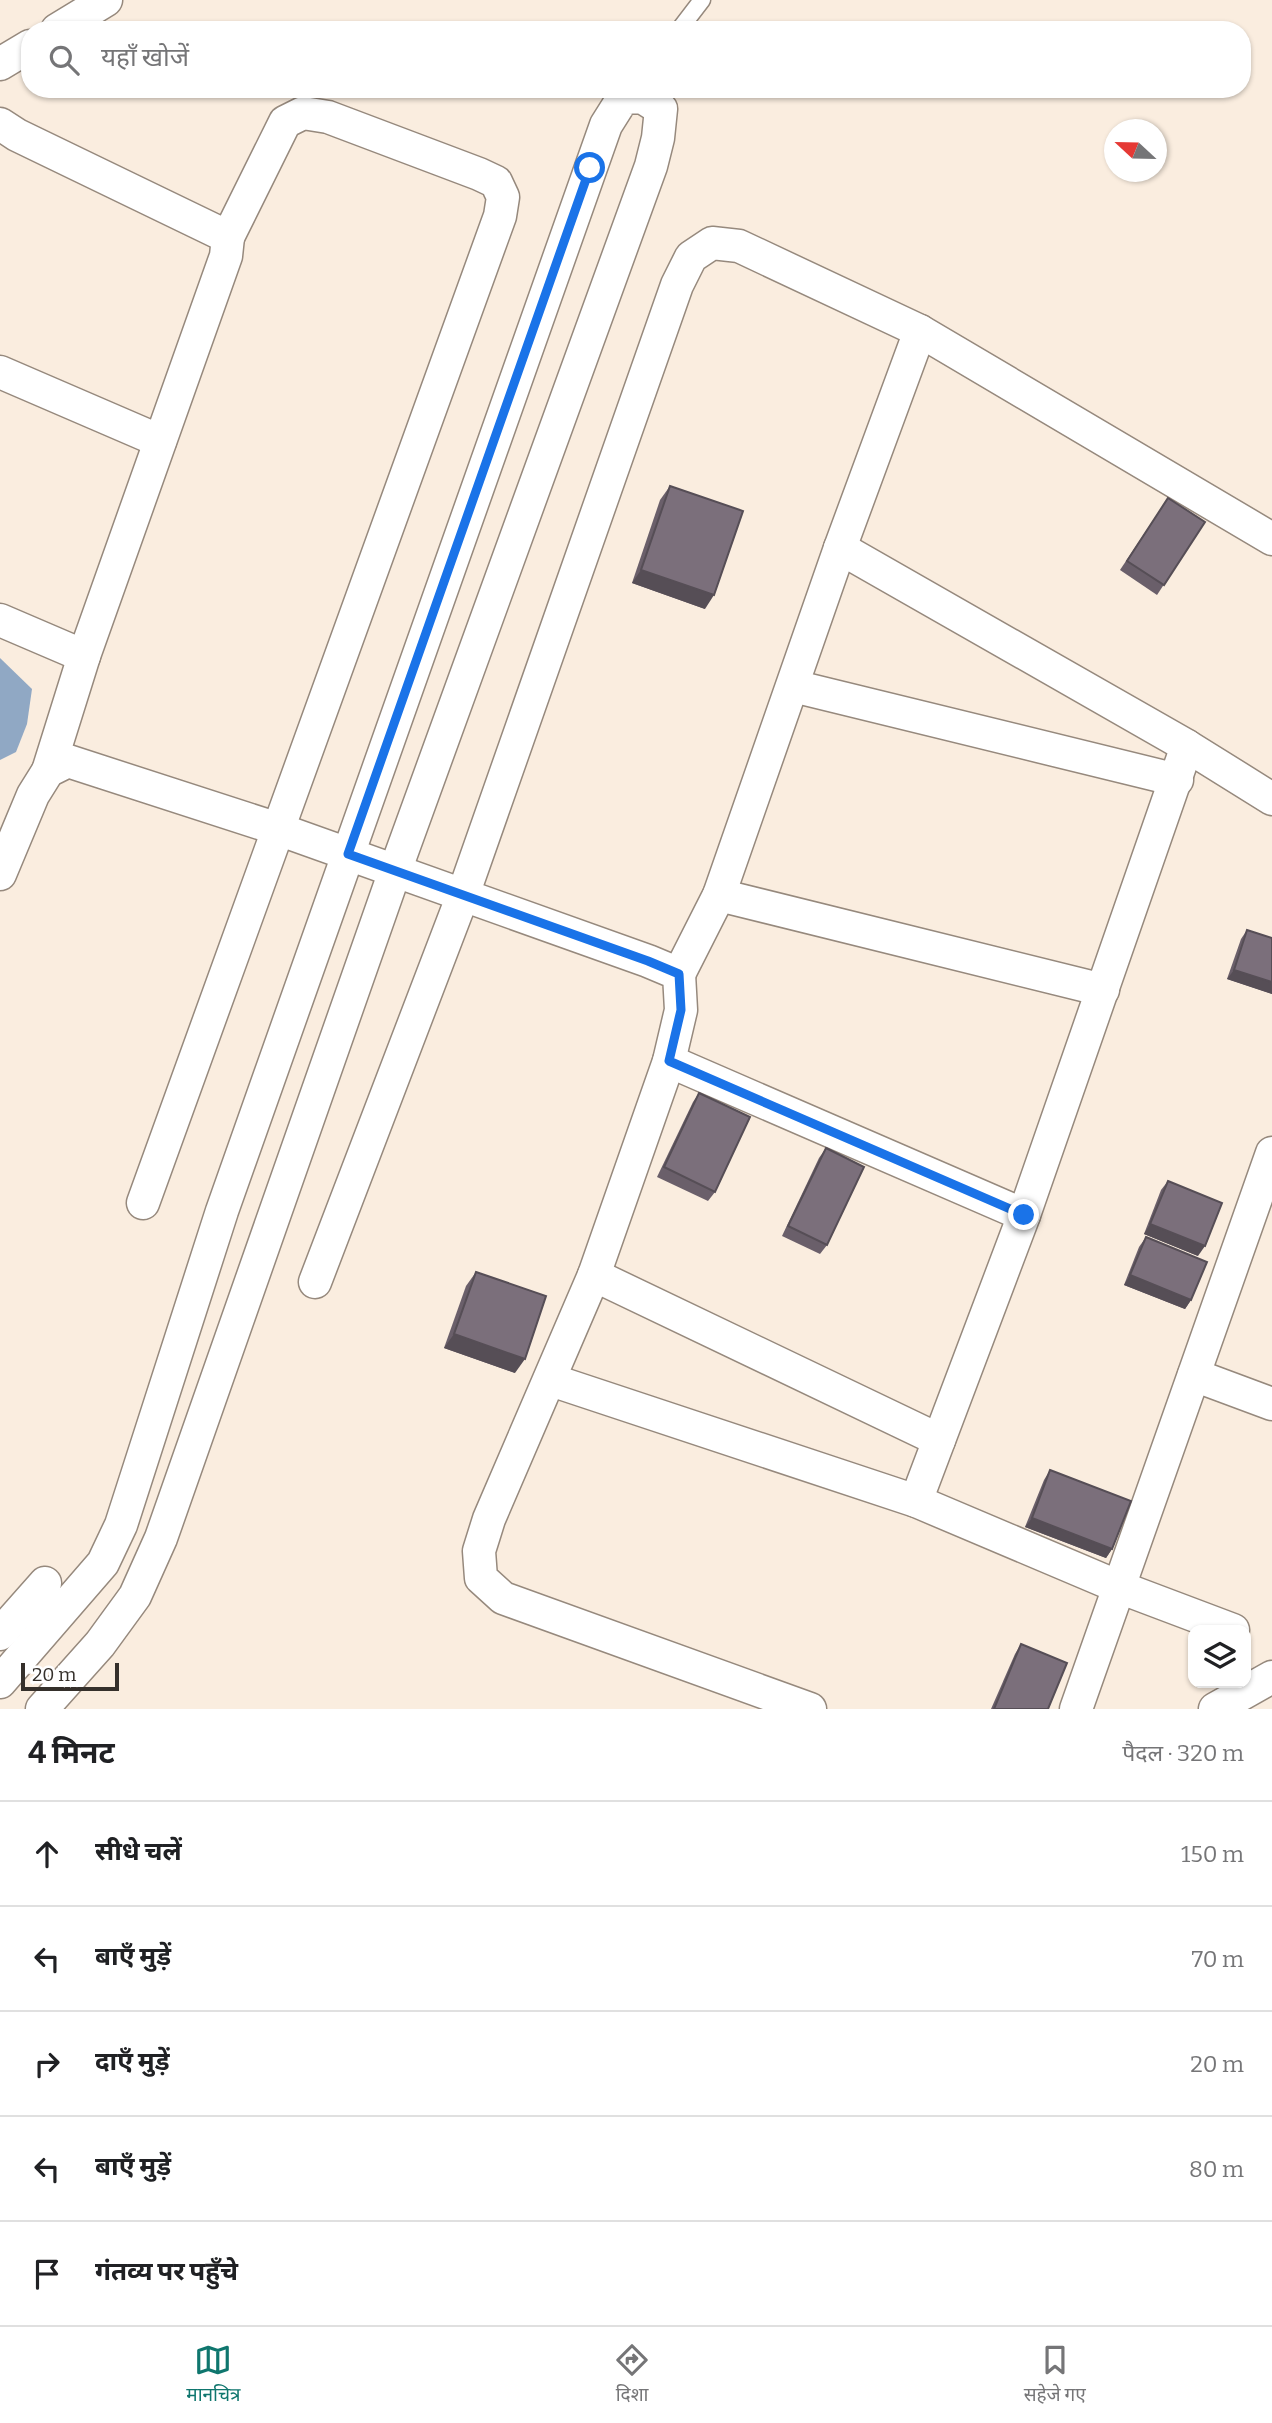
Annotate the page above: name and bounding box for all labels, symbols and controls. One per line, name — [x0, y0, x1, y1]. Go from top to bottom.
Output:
search box — [21, 21, 1251, 98]
icon: search — [45, 41, 83, 79]
text: यहाँ खोजें — [101, 42, 189, 73]
north arrow — [1104, 119, 1167, 182]
route start — [574, 152, 605, 183]
route end — [1008, 1199, 1039, 1230]
map controls — [1188, 1625, 1251, 1688]
button: layers — [1188, 1625, 1251, 1688]
scale bar — [21, 1660, 119, 1692]
text: 20 m — [32, 1663, 76, 1686]
text: 4 मिनट — [28, 1735, 115, 1771]
text: पैदल · 320 m — [1122, 1739, 1244, 1767]
icon: ahead — [28, 1835, 66, 1873]
text: सीधे चलें — [95, 1836, 182, 1867]
text: 150 m — [1181, 1840, 1244, 1868]
icon: left — [28, 1940, 66, 1978]
text: बाएँ मुड़ें — [95, 1941, 171, 1972]
text: 70 m — [1192, 1945, 1244, 1973]
icon: right — [28, 2045, 66, 2083]
text: दाएँ मुड़ें — [95, 2046, 170, 2077]
text: 20 m — [1190, 2050, 1244, 2078]
icon: left — [28, 2150, 66, 2188]
text: बाएँ मुड़ें — [95, 2151, 171, 2182]
text: 80 m — [1189, 2155, 1244, 2183]
icon: arrive — [28, 2255, 66, 2293]
text: गंतव्य पर पहुँचे — [95, 2256, 238, 2287]
tab: मानचित्र — [186, 2341, 241, 2409]
tab: दिशा — [613, 2341, 651, 2409]
tab: सहेजे गए — [1024, 2341, 1086, 2409]

